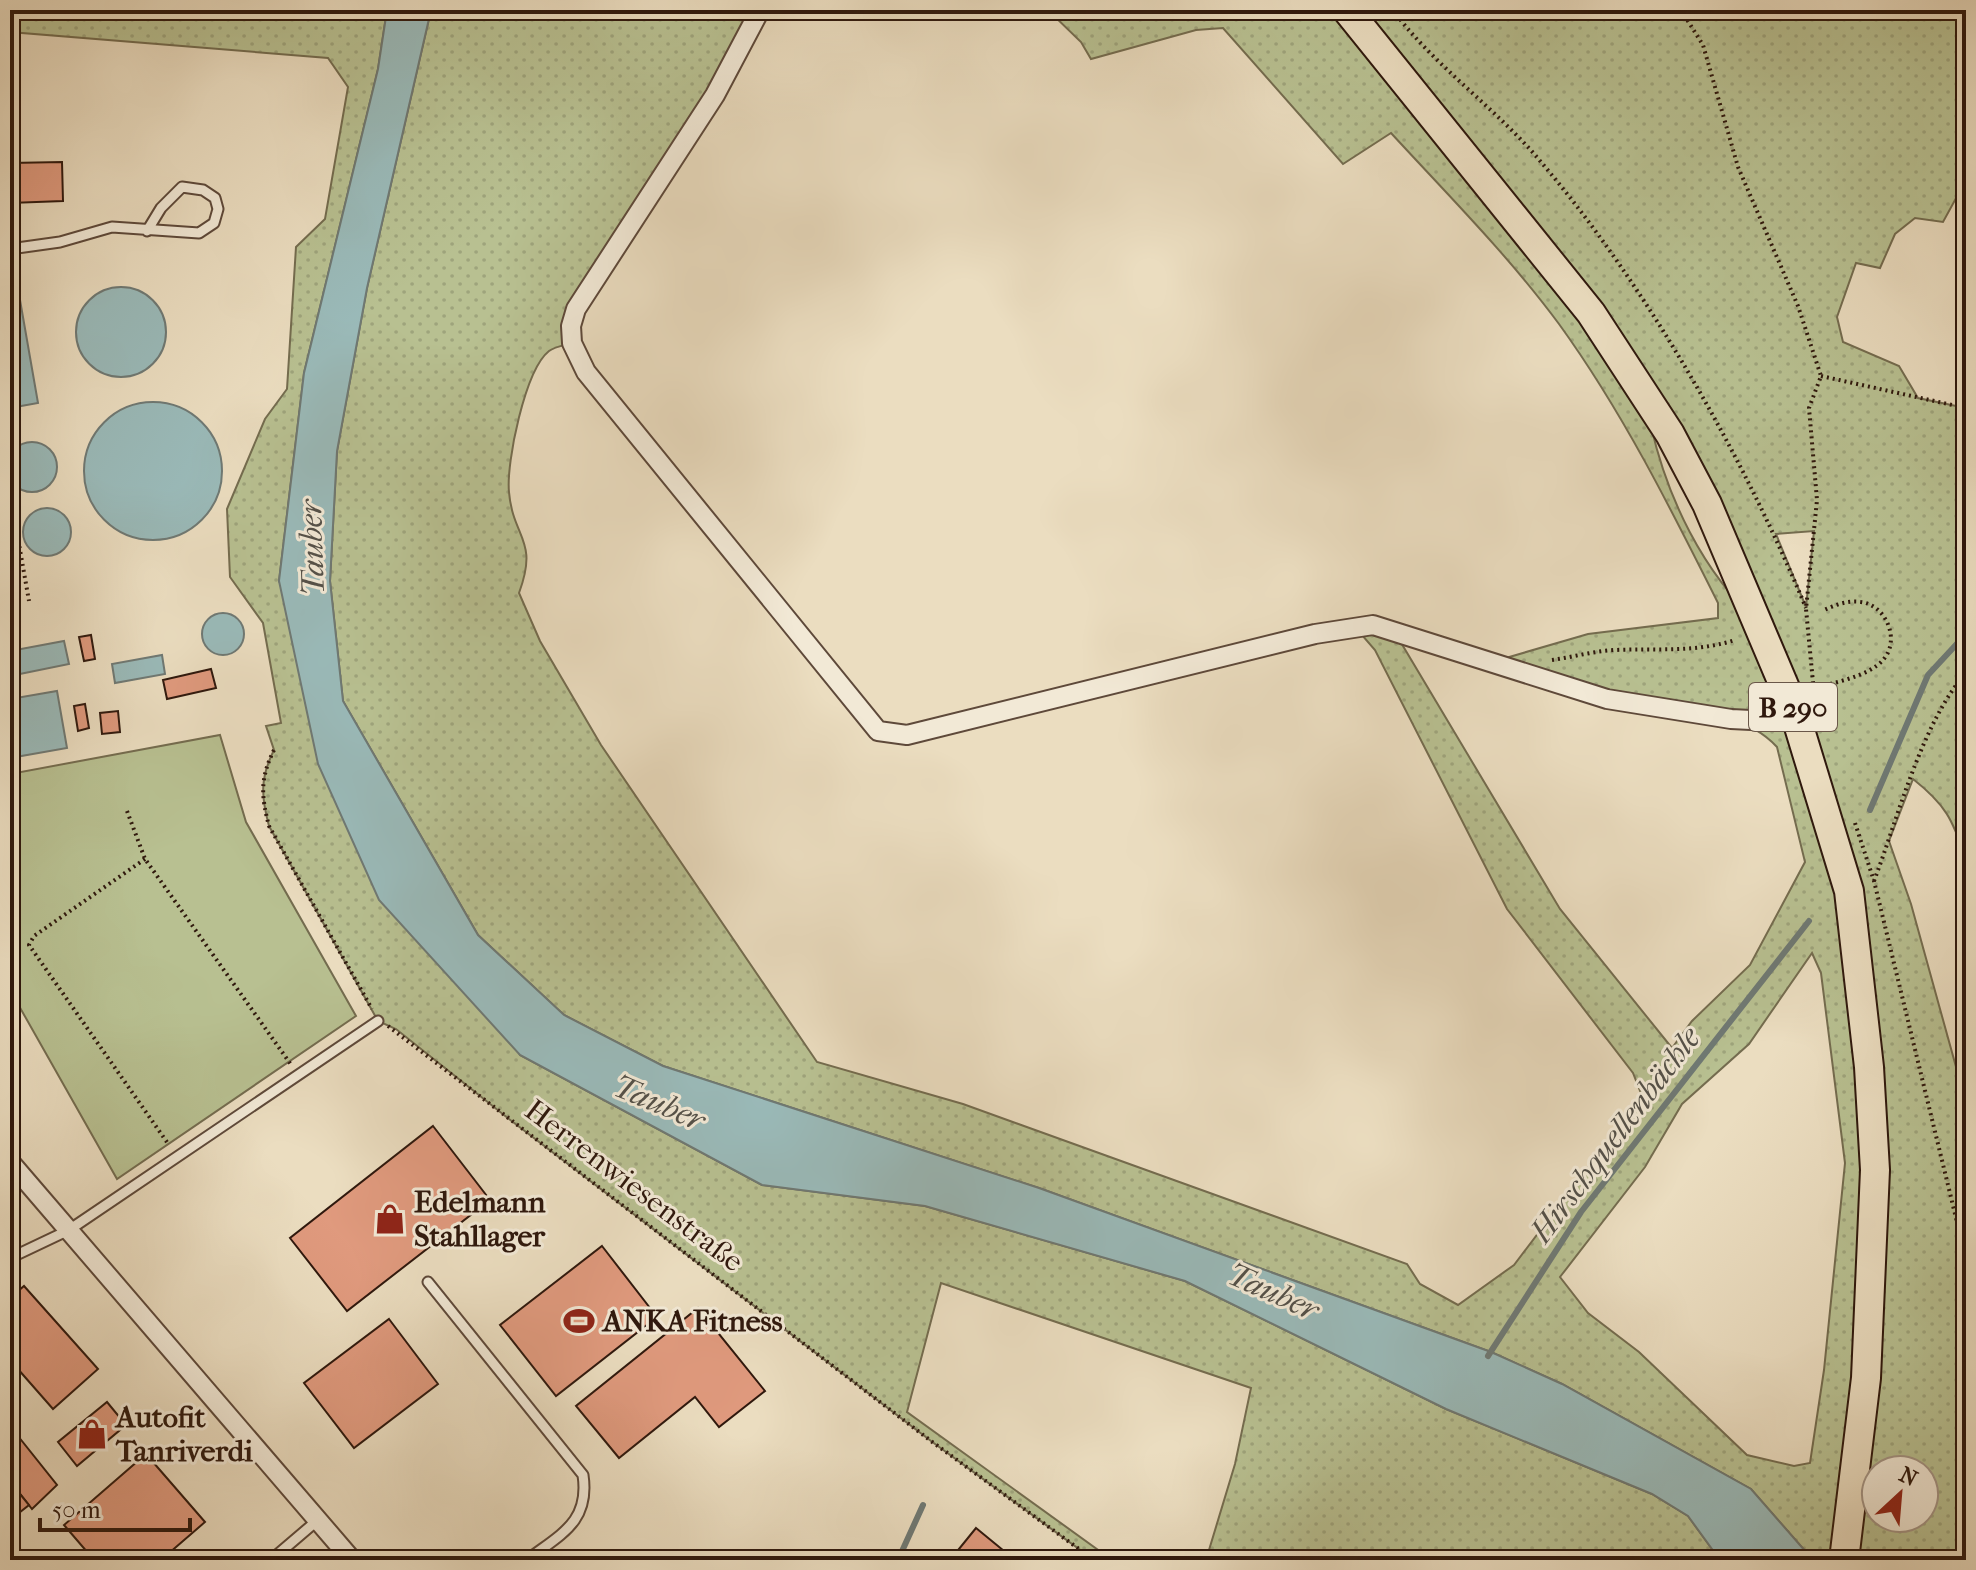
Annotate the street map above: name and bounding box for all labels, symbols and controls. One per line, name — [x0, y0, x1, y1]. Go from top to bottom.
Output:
water label: Tauber — [292, 497, 332, 597]
road number: B 290 — [1749, 683, 1837, 731]
water label: Hirschquellenbächle — [1521, 1019, 1708, 1251]
water label: Tauber — [608, 1067, 713, 1140]
street label: Herrenwiesenstraße — [518, 1093, 750, 1280]
place label: Edelmann Stahllager — [414, 1185, 546, 1254]
shop icon: Edelmann Stahllager — [373, 1202, 407, 1236]
water label: Tauber — [1222, 1256, 1327, 1329]
sports icon: ANKA Fitness — [562, 1304, 596, 1338]
place label: ANKA Fitness — [601, 1304, 783, 1339]
place label: Autofit Tanriverdi — [114, 1400, 253, 1469]
shop icon: Autofit Tanriverdi — [75, 1417, 109, 1451]
north arrow — [1860, 1454, 1940, 1534]
text: N — [1895, 1462, 1922, 1492]
scale bar — [40, 1482, 190, 1532]
text: 50 m — [52, 1496, 101, 1524]

